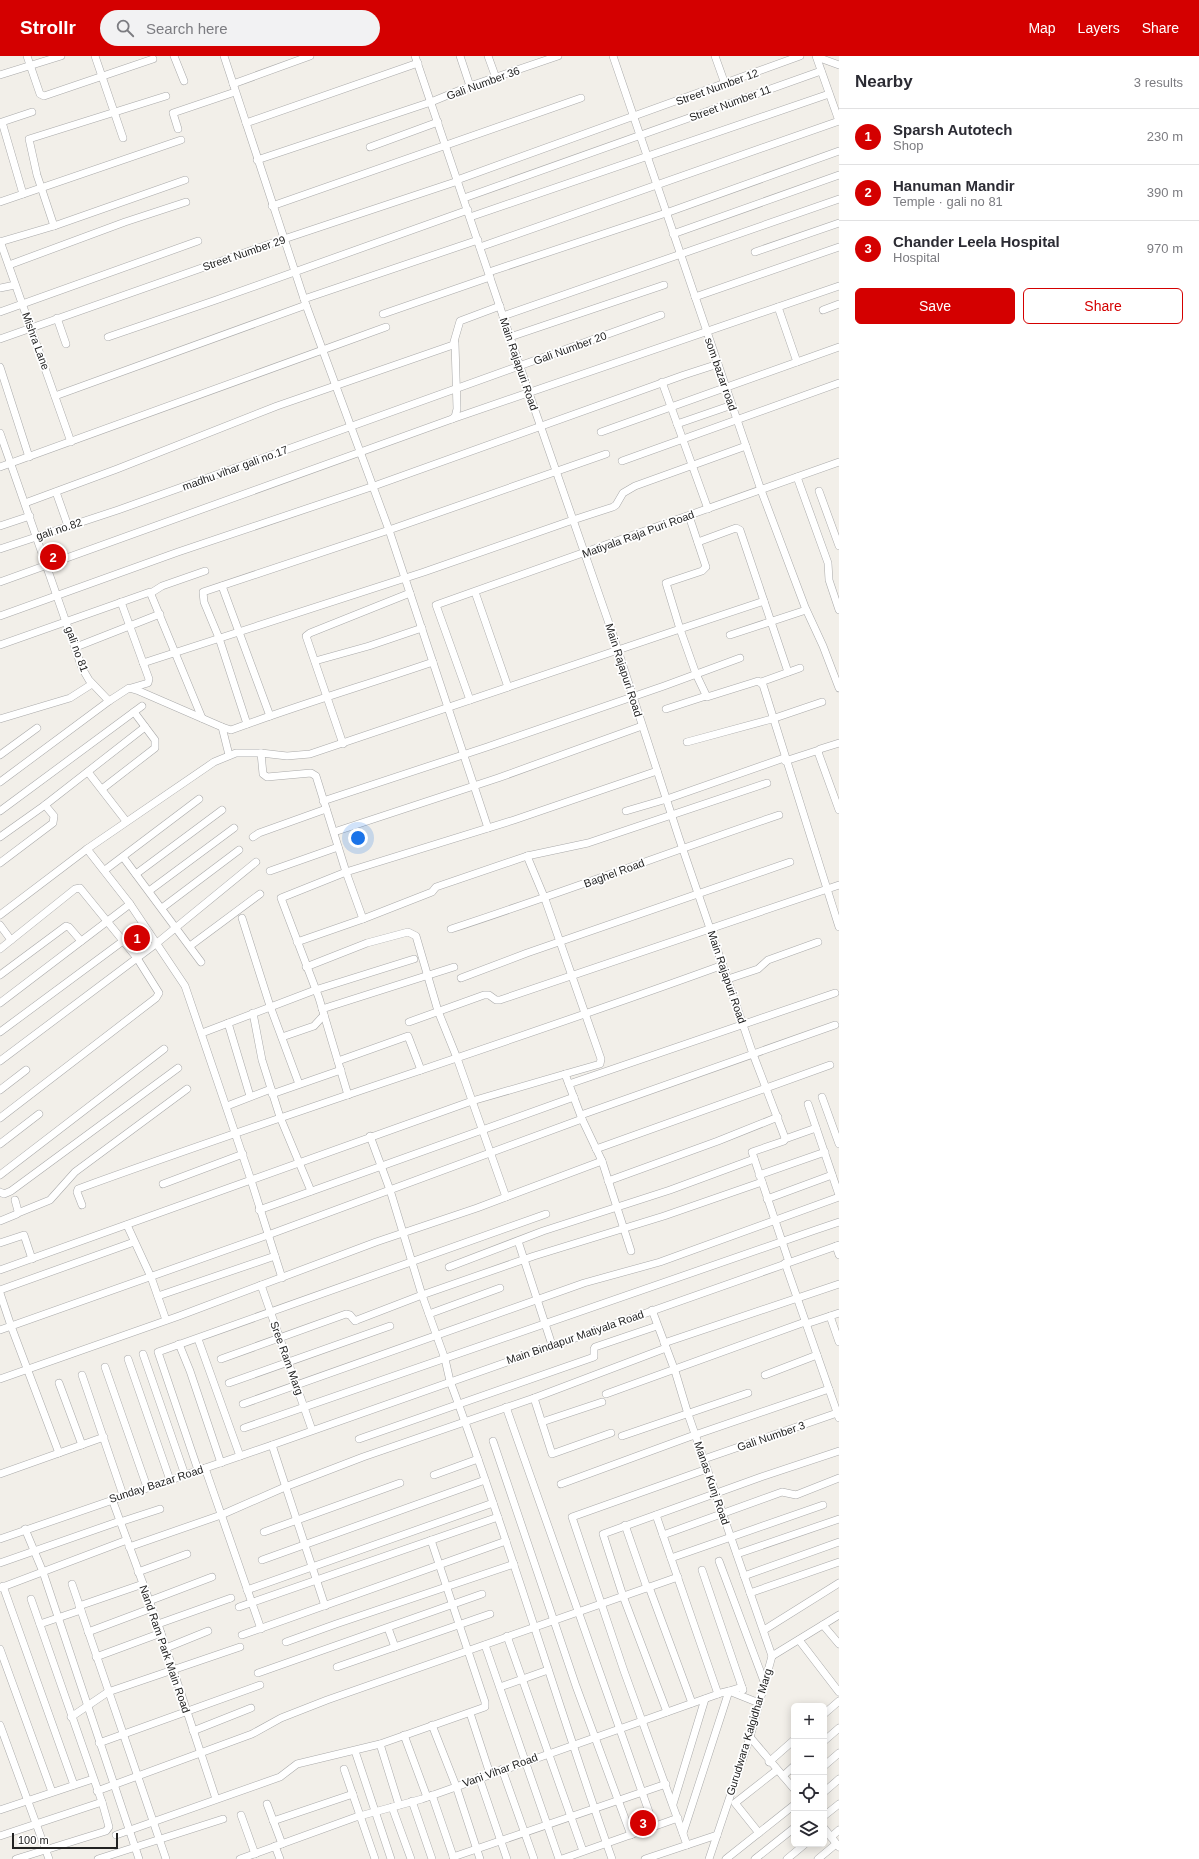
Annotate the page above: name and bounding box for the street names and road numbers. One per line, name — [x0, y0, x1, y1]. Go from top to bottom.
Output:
street label: Gali Number 36 — [445, 64, 521, 102]
street label: Street Number 12 — [674, 67, 760, 107]
street label: Street Number 11 — [688, 83, 772, 123]
street label: Street Number 29 — [201, 233, 287, 273]
street label: Mishra Lane — [20, 311, 52, 371]
street label: Main Rajapuri Road — [498, 316, 540, 412]
street label: Gali Number 20 — [532, 329, 608, 367]
street label: som bazar road — [703, 336, 739, 412]
street label: madhu vihar gali no.17 — [181, 443, 289, 493]
street label: Matiyala Raja Puri Road — [580, 508, 696, 560]
street label: gali no.82 — [34, 516, 84, 542]
street label: Main Rajapuri Road — [603, 622, 645, 718]
street label: gali no 81 — [63, 625, 91, 673]
street label: Baghel Road — [582, 856, 646, 890]
street label: Main Rajapuri Road — [706, 929, 748, 1025]
street label: Main Bindapur Matiyala Road — [505, 1308, 645, 1366]
street label: Sree Ram Marg — [268, 1319, 306, 1397]
street label: Gali Number 3 — [736, 1419, 806, 1453]
street label: Manas Kunj Road — [692, 1440, 732, 1526]
street label: Sunday Bazar Road — [107, 1463, 205, 1505]
street label: Nand Ram Park Main Road — [137, 1583, 193, 1715]
street label: Gurudwara Kalgidhar Marg — [724, 1667, 774, 1797]
street label: Vani Vihar Road — [461, 1751, 539, 1789]

